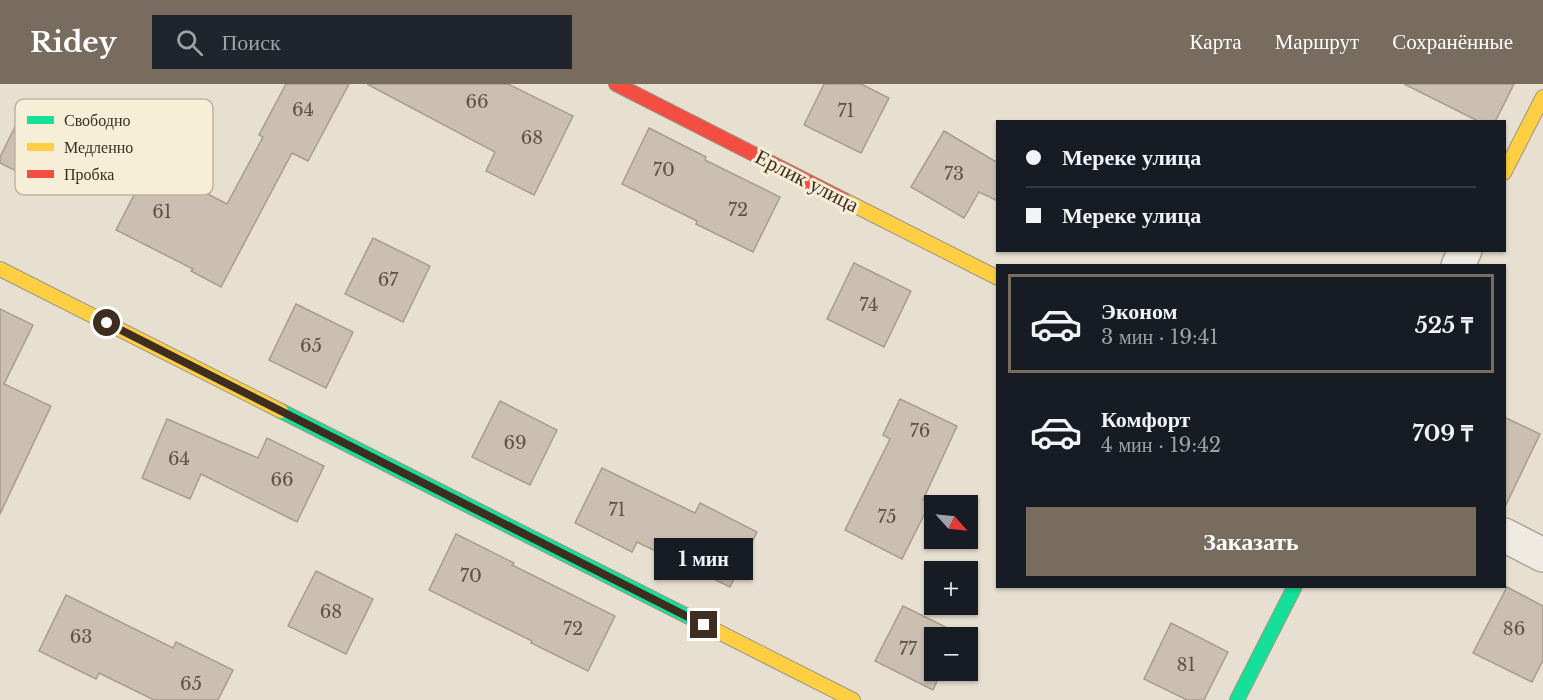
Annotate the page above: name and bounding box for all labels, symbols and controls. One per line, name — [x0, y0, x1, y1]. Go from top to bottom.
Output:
search box — [152, 15, 572, 69]
text: Ridey — [30, 25, 116, 60]
icon: search — [173, 26, 206, 59]
text: Поиск — [221, 29, 281, 56]
text: Карта — [1190, 29, 1242, 55]
text: Маршрут — [1275, 29, 1359, 55]
text: Сохранённые — [1392, 29, 1513, 55]
house number: 66 — [465, 91, 489, 113]
legend — [15, 99, 213, 195]
house number: 64 — [292, 99, 314, 121]
house number: 71 — [837, 100, 855, 122]
text: Свободно — [64, 110, 131, 130]
house number: 68 — [521, 127, 543, 149]
text: Медленно — [64, 137, 133, 157]
street label: Ерлик улица — [751, 144, 864, 219]
text: Мереке улица — [1062, 144, 1201, 171]
house number: 70 — [653, 159, 675, 181]
house number: 73 — [944, 163, 964, 185]
text: Пробка — [64, 164, 114, 184]
house number: 72 — [728, 199, 748, 221]
house number: 61 — [152, 201, 172, 223]
text: Мереке улица — [1062, 202, 1201, 229]
house number: 67 — [378, 269, 399, 291]
house number: 74 — [859, 294, 879, 316]
icon: car — [1029, 297, 1083, 351]
text: Эконом — [1101, 298, 1178, 325]
route start — [93, 309, 120, 336]
text: 525 ₸ — [1415, 312, 1473, 339]
text: 3 мин · 19:41 — [1101, 325, 1218, 349]
house number: 65 — [300, 335, 322, 357]
icon: car — [1029, 405, 1083, 459]
text: Комфорт — [1101, 406, 1190, 433]
house number: 76 — [910, 420, 930, 442]
text: 709 ₸ — [1412, 420, 1473, 447]
house number: 69 — [503, 432, 527, 454]
text: 4 мин · 19:42 — [1101, 433, 1221, 457]
house number: 64 — [168, 448, 190, 470]
house number: 66 — [270, 469, 294, 491]
north arrow — [924, 495, 978, 549]
map controls — [924, 495, 978, 681]
house number: 71 — [608, 499, 626, 521]
house number: 75 — [877, 506, 897, 528]
button: Заказать — [1026, 507, 1476, 576]
callout: 1 мин — [654, 538, 754, 580]
text: 1 мин — [678, 547, 729, 571]
button: + — [924, 561, 978, 615]
house number: 70 — [460, 565, 482, 587]
house number: 68 — [320, 601, 342, 623]
route end — [690, 611, 717, 638]
house number: 72 — [563, 618, 583, 640]
house number: 86 — [1503, 618, 1525, 640]
house number: 63 — [70, 626, 92, 648]
button: − — [924, 627, 978, 681]
house number: 77 — [899, 638, 918, 660]
house number: 81 — [1177, 654, 1195, 676]
house number: 65 — [180, 673, 202, 695]

